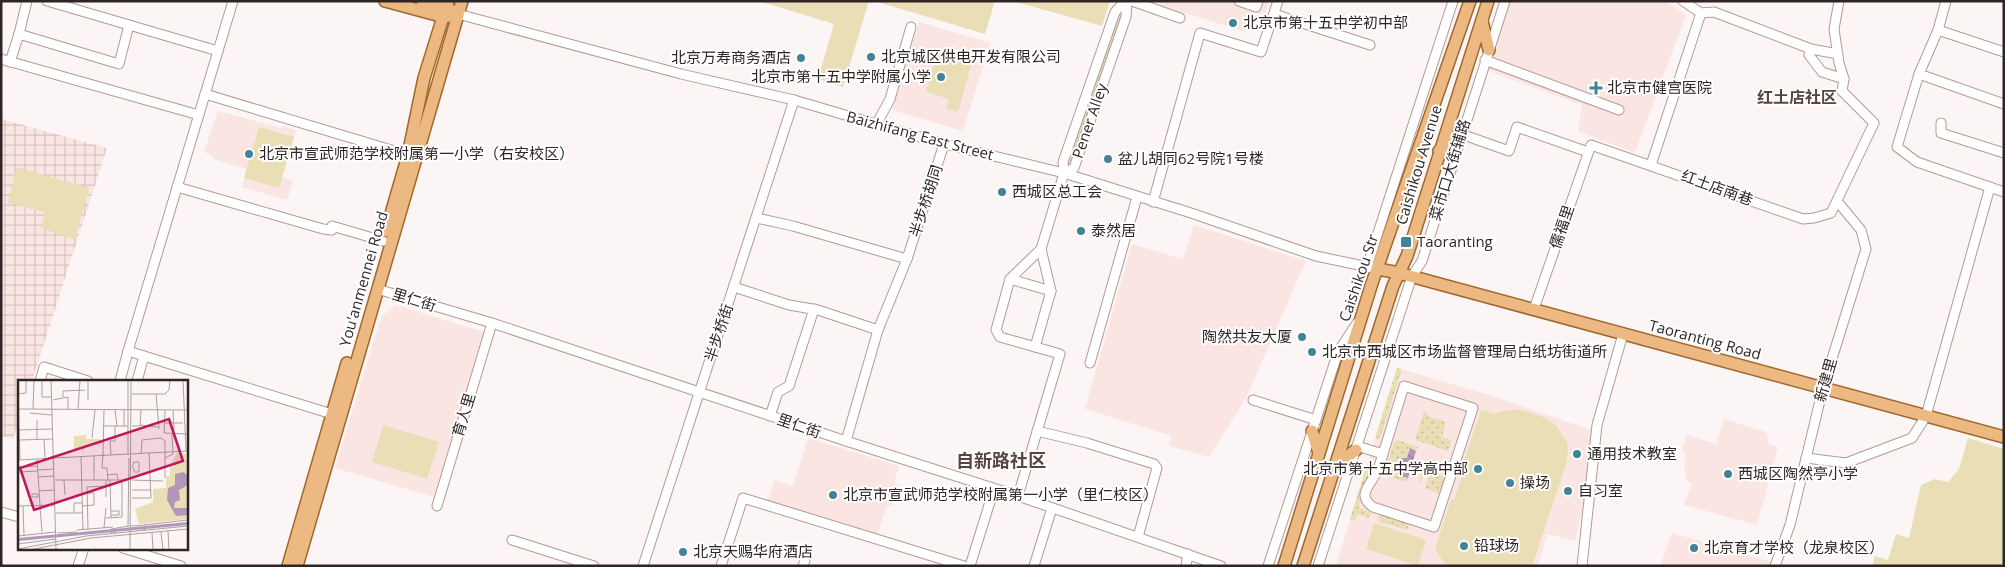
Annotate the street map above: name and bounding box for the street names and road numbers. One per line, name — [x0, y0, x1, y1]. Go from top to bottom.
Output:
street label: Pener Alley — [1067, 80, 1111, 161]
street label: Caishikou Avenue — [1390, 103, 1446, 227]
street label: Baizhifang East Street — [845, 106, 996, 164]
street label: 菜市口大街辅路 — [1424, 117, 1474, 223]
street label: 半步桥胡同 — [904, 162, 946, 239]
street label: 红土店南巷 — [1679, 165, 1756, 209]
street label: 儒福里 — [1544, 202, 1578, 251]
street label: You'anmennei Road — [334, 209, 392, 349]
street label: Caishikou Str — [1334, 231, 1382, 324]
street label: 里仁街 — [390, 283, 439, 315]
street label: 半步桥街 — [699, 301, 737, 364]
street label: Taoranting Road — [1647, 314, 1764, 364]
street label: 新建里 — [1809, 355, 1841, 404]
street label: 育人里 — [447, 390, 479, 439]
street label: 里仁街 — [775, 408, 824, 442]

